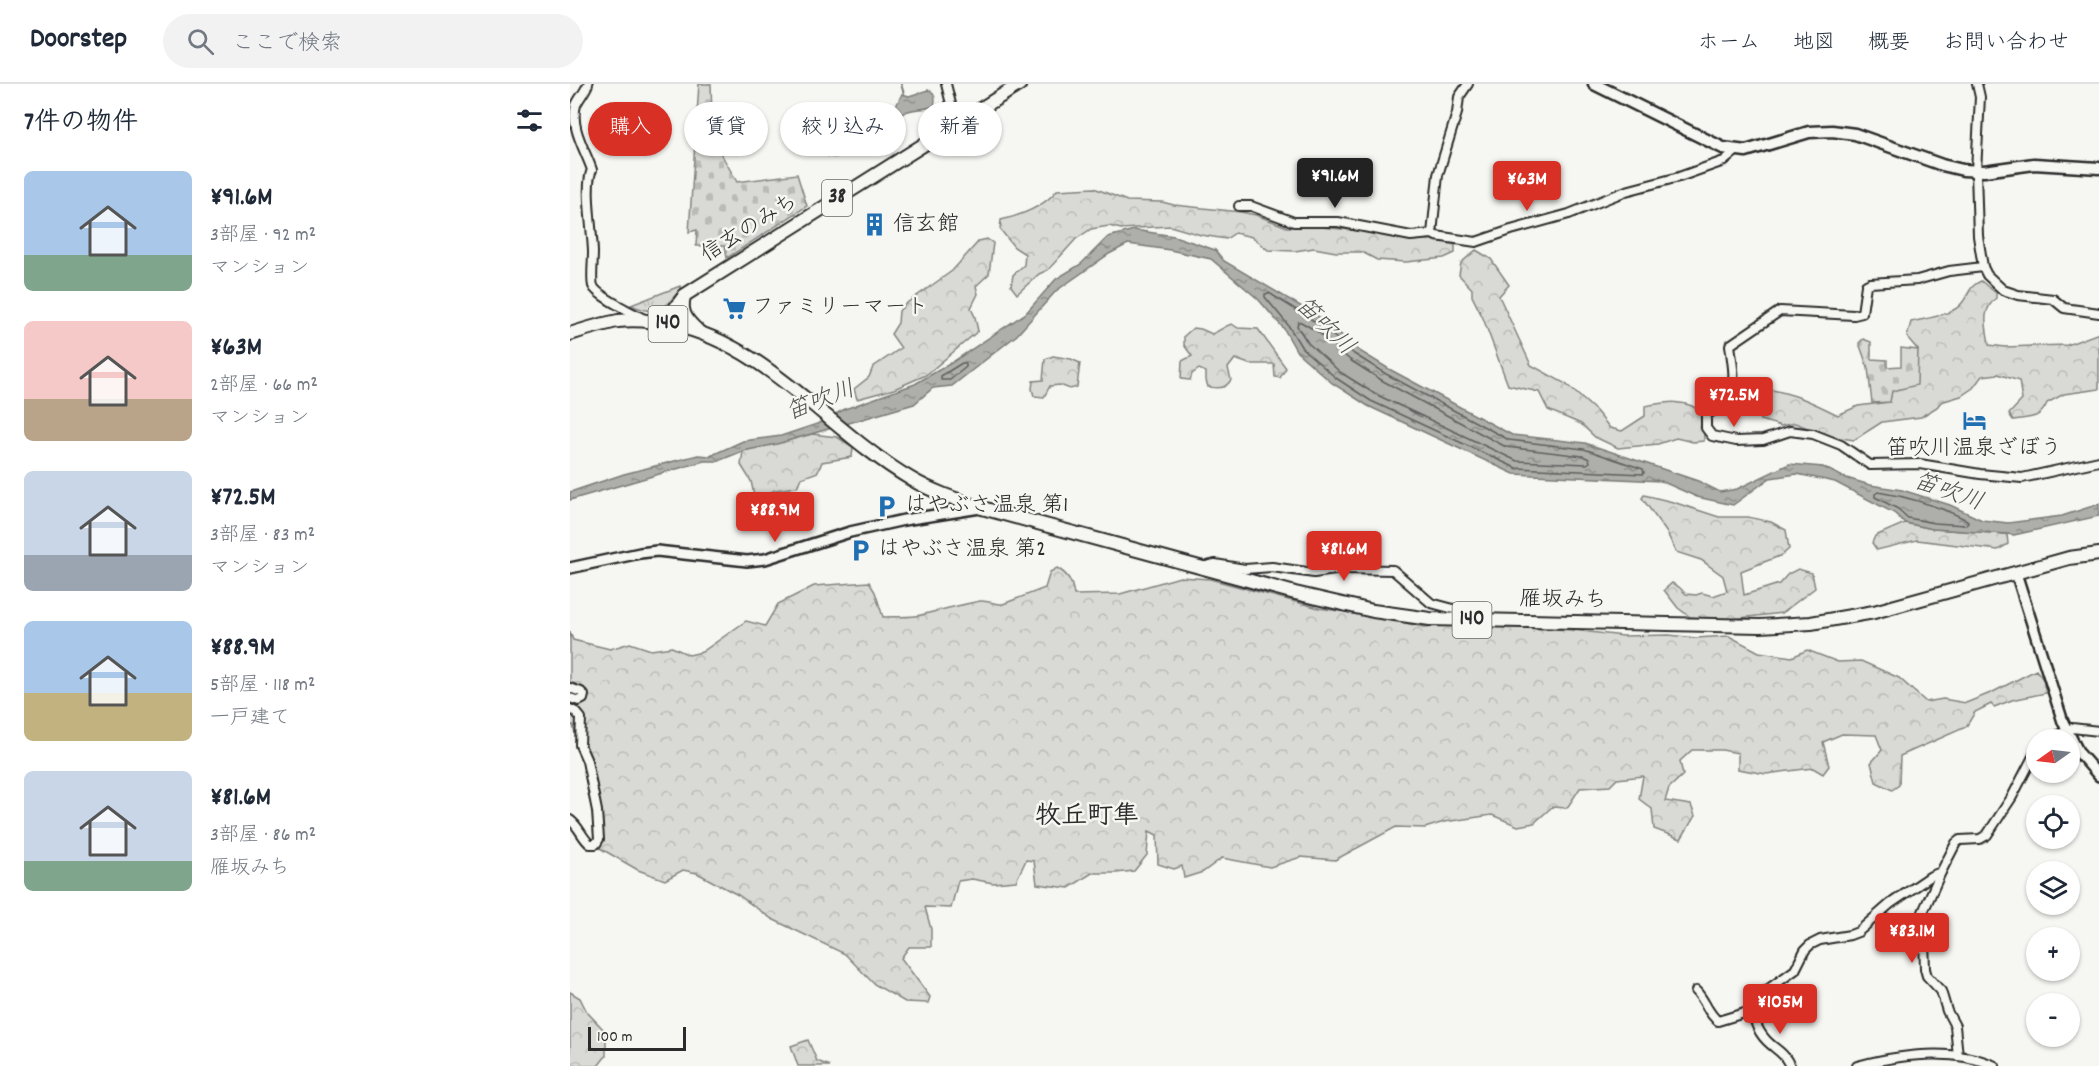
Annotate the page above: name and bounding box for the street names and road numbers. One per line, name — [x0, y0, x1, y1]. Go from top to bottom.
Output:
road number: 38 — [822, 180, 852, 216]
street label: 信玄のみち — [696, 187, 804, 271]
road number: 140 — [648, 306, 688, 342]
street label: 雁坂みち — [1519, 585, 1607, 617]
road number: 140 — [1452, 602, 1492, 638]

